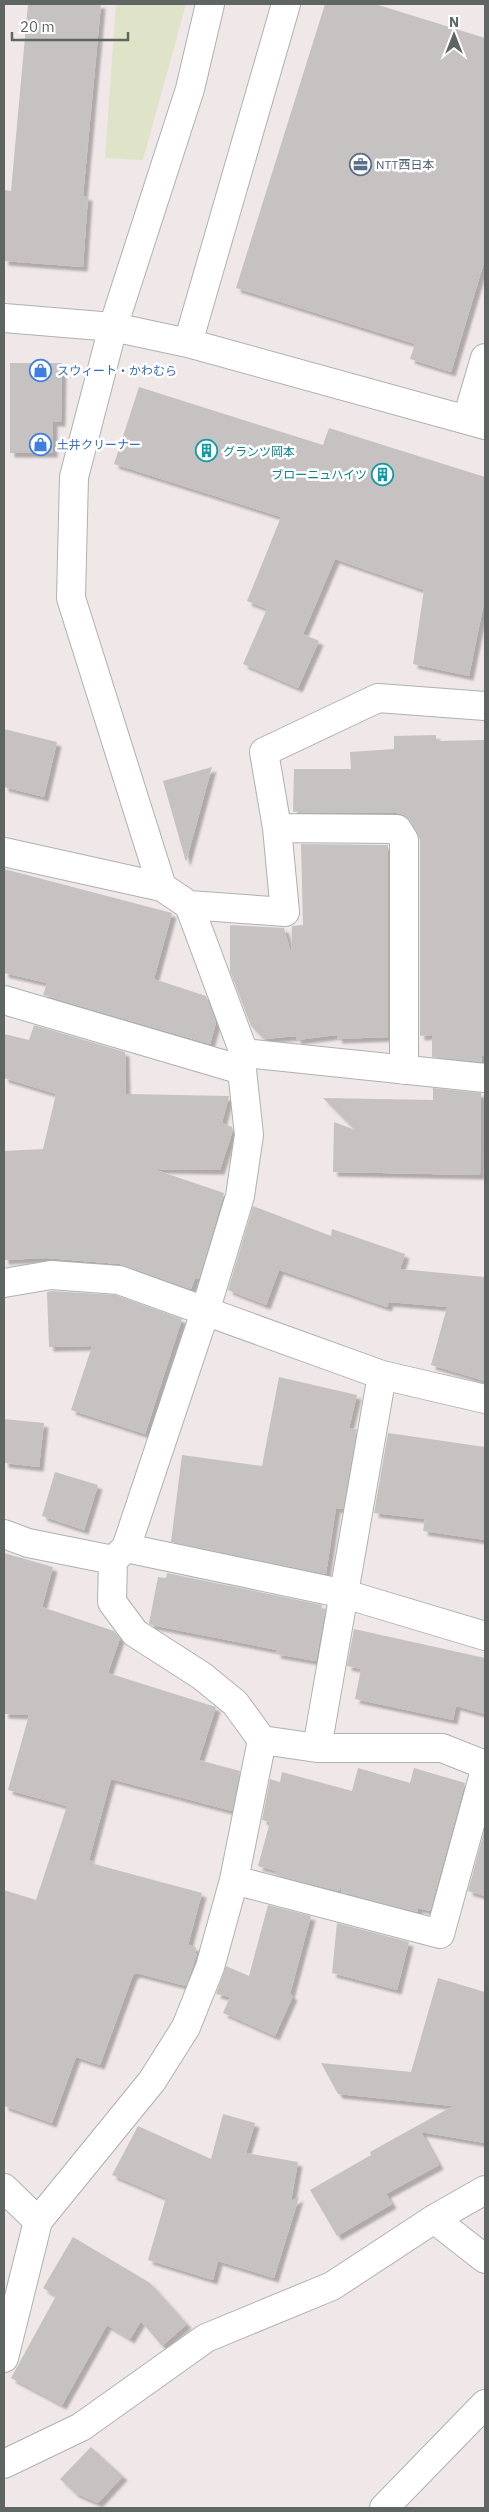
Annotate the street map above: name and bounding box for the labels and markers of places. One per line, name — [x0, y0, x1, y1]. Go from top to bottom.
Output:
office icon: NTT西日本 — [348, 152, 372, 176]
place label: NTT西日本 — [376, 157, 435, 172]
shop icon: スウィート・かわむら — [29, 358, 53, 382]
place label: スウィート・かわむら — [57, 363, 177, 378]
shop icon: 土井クリーナー — [29, 432, 53, 456]
place label: 土井クリーナー — [57, 437, 141, 452]
building icon: グランツ岡本 — [195, 439, 219, 463]
place label: グランツ岡本 — [223, 444, 295, 459]
building icon: ブローニュハイツ — [371, 462, 395, 486]
place label: ブローニュハイツ — [271, 467, 367, 482]

